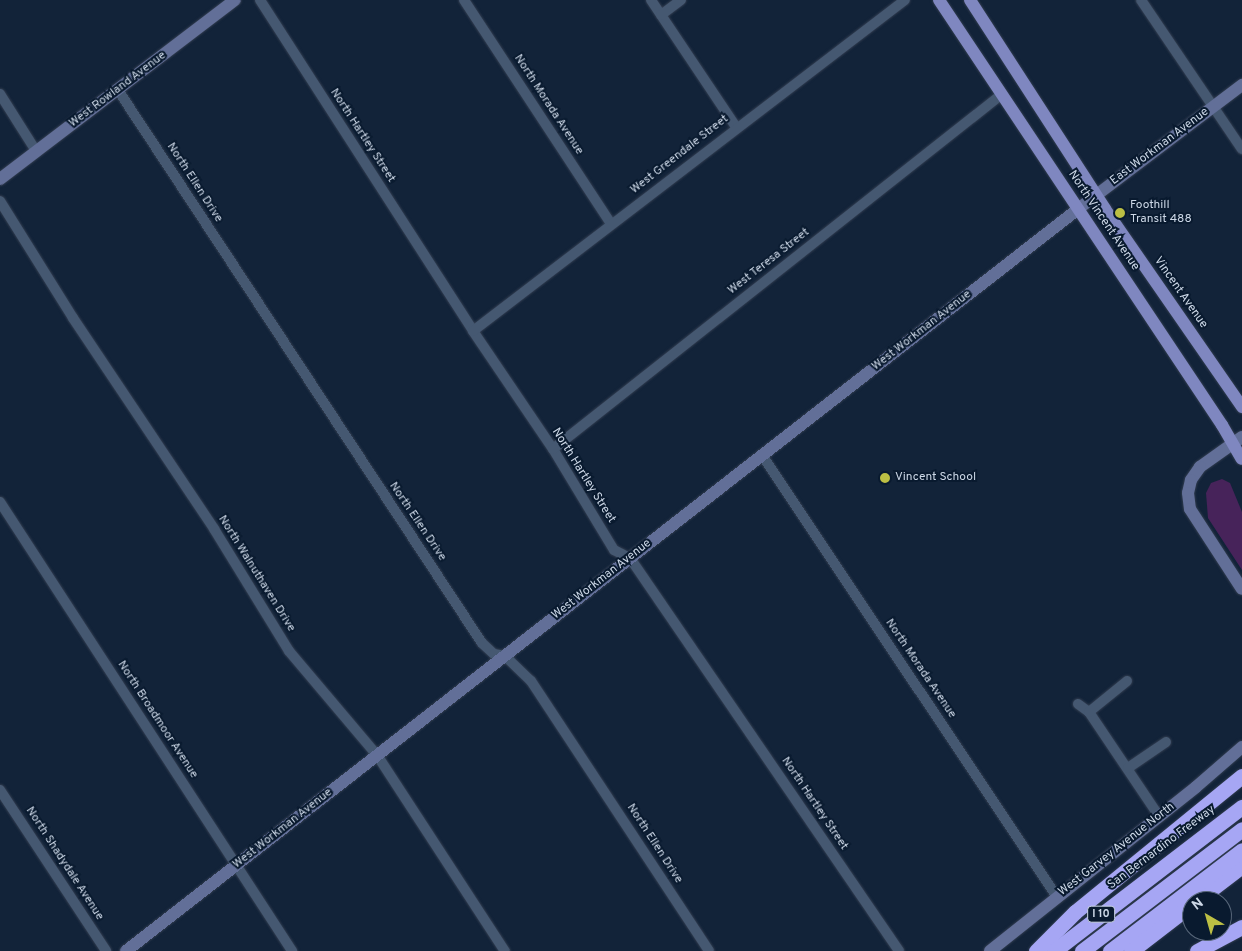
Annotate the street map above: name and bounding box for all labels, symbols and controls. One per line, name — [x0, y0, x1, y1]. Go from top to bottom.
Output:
street label: West Rowland Avenue — [67, 49, 169, 131]
street label: North Morada Avenue — [510, 52, 586, 158]
street label: North Hartley Street — [326, 86, 398, 186]
street label: East Workman Avenue — [1108, 105, 1212, 189]
street label: West Greendale Street — [628, 112, 732, 198]
street label: North Ellen Drive — [163, 141, 225, 225]
street label: North Vincent Avenue — [1064, 168, 1142, 274]
place label: Foothill Transit 488 — [1130, 199, 1192, 227]
marker: Foothill Transit 488 — [1114, 207, 1126, 219]
street label: West Teresa Street — [725, 226, 813, 298]
street label: Vincent Avenue — [1150, 254, 1210, 332]
street label: West Workman Avenue — [869, 287, 975, 375]
street label: North Hartley Street — [548, 426, 618, 526]
place label: Vincent School — [895, 471, 976, 485]
marker: Vincent School — [879, 472, 891, 484]
street label: North Ellen Drive — [385, 480, 449, 564]
street label: North Walnuthaven Drive — [214, 513, 298, 635]
street label: West Workman Avenue — [549, 536, 655, 624]
street label: North Morada Avenue — [881, 616, 959, 722]
street label: North Broadmoor Avenue — [113, 658, 201, 782]
street label: North Hartley Street — [778, 755, 850, 853]
street label: West Workman Avenue — [230, 785, 336, 873]
street label: West Garvey Avenue North — [1056, 800, 1178, 900]
street label: North Ellen Drive — [623, 802, 685, 886]
street label: San Bernardino Freeway — [1106, 803, 1218, 893]
street label: North Shadydale Avenue — [22, 804, 106, 924]
north arrow — [1182, 891, 1232, 941]
text: N — [1189, 895, 1207, 914]
road number: I 10 — [1086, 906, 1116, 922]

